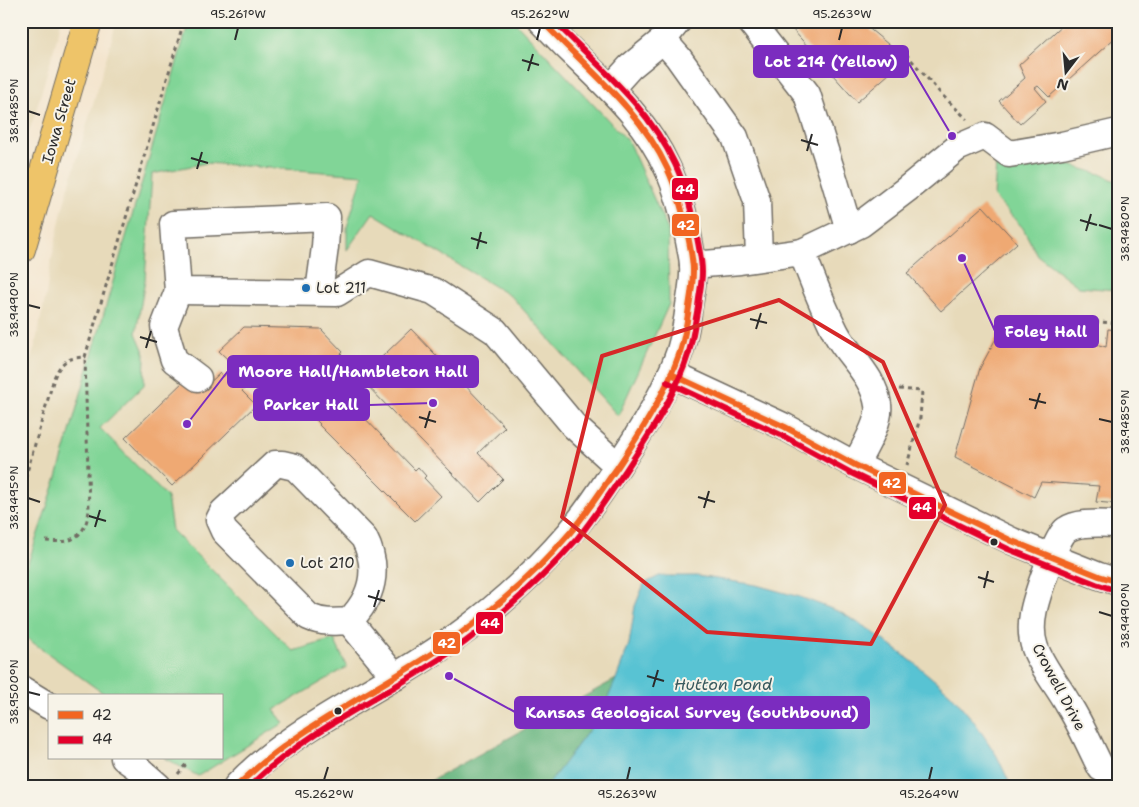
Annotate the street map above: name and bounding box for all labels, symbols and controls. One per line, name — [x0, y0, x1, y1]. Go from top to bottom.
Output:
text: 95.261°W — [210, 6, 266, 22]
text: 95.262°W — [510, 6, 570, 22]
text: 95.263°W — [812, 6, 872, 22]
callout: Lot 214 (Yellow) — [754, 46, 908, 77]
north arrow — [1042, 48, 1092, 98]
text: Lot 214 (Yellow) — [764, 51, 898, 72]
text: N — [1055, 74, 1070, 95]
street label: Iowa Street — [37, 76, 81, 166]
text: 38.9485°N — [6, 79, 22, 143]
line badge: 44 — [671, 177, 699, 201]
text: 44 — [675, 180, 695, 198]
text: 38.9480°N — [1117, 196, 1133, 262]
line badge: 42 — [671, 213, 700, 237]
text: 42 — [677, 216, 696, 234]
text: 38.9490°N — [6, 272, 22, 338]
place label: Lot 211 — [316, 278, 366, 298]
marker: Lot 211 — [300, 282, 312, 294]
callout: Foley Hall — [995, 316, 1098, 347]
text: Foley Hall — [1005, 321, 1088, 342]
callout: Moore Hall/Hambleton Hall — [228, 356, 478, 387]
text: Moore Hall/Hambleton Hall — [238, 361, 468, 382]
callout: Parker Hall — [254, 389, 369, 420]
text: 38.9485°N — [1117, 390, 1133, 454]
text: Parker Hall — [263, 394, 359, 415]
text: 38.9495°N — [6, 466, 22, 530]
line badge: 42 — [878, 471, 907, 495]
text: 42 — [883, 474, 902, 492]
line badge: 44 — [908, 496, 937, 520]
text: 44 — [912, 498, 932, 516]
unlabelled marker — [989, 537, 999, 547]
place label: Lot 210 — [300, 553, 355, 573]
marker: Lot 210 — [284, 557, 296, 569]
text: 38.9490°N — [1117, 583, 1133, 649]
line badge: 44 — [475, 611, 504, 635]
text: 44 — [480, 614, 500, 632]
line badge: 42 — [432, 631, 461, 655]
text: 42 — [438, 634, 457, 652]
street label: Crowell Drive — [1028, 640, 1090, 734]
text: 38.9500°N — [6, 659, 22, 725]
water label: Hutton Pond — [674, 674, 773, 695]
legend — [48, 694, 222, 760]
callout: Kansas Geological Survey (southbound) — [515, 697, 869, 728]
text: Kansas Geological Survey (southbound) — [525, 702, 859, 723]
text: 42 — [92, 705, 112, 725]
unlabelled marker — [333, 706, 343, 716]
text: 44 — [92, 729, 113, 749]
text: 95.262°W — [294, 786, 354, 802]
text: 95.263°W — [597, 786, 657, 802]
text: 95.264°W — [899, 786, 959, 802]

